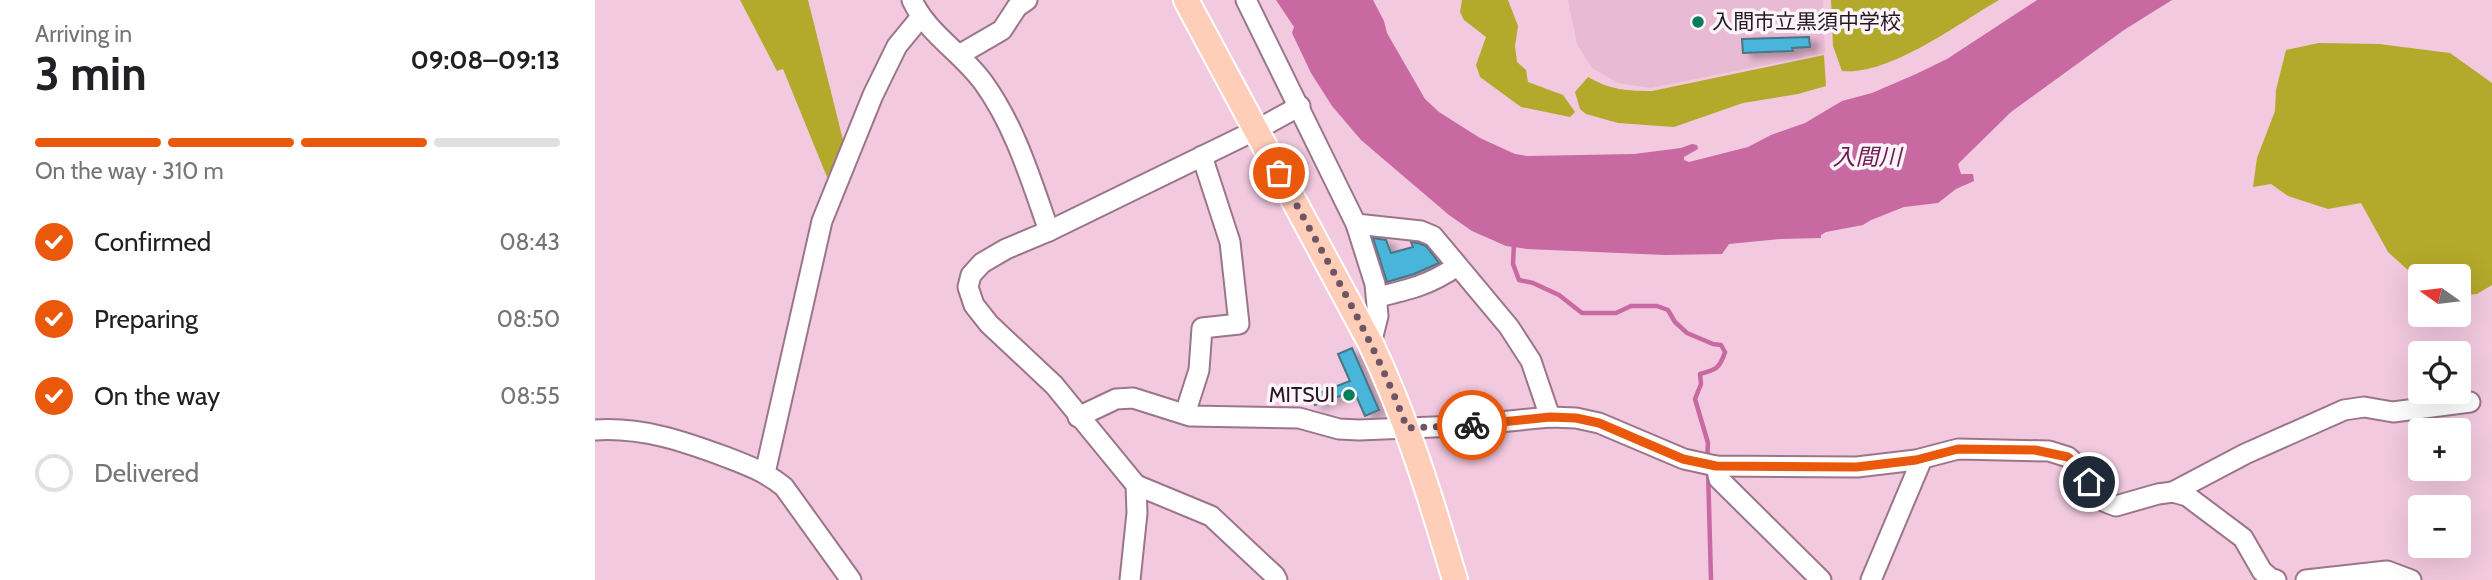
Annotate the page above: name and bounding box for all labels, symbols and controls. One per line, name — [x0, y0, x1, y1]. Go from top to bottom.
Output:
place label: 入間市立黒須中学校 — [1712, 9, 1901, 34]
marker: 入間市立黒須中学校 — [1690, 14, 1706, 30]
text: Arriving in — [35, 20, 132, 48]
text: 09:08–09:13 — [410, 44, 560, 76]
text: 3 min — [35, 46, 147, 102]
pin — [1249, 143, 1309, 203]
water label: 入間川 — [1833, 143, 1905, 171]
icon: bag — [1260, 154, 1298, 192]
text: On the way · 310 m — [35, 157, 224, 185]
icon: check — [35, 223, 73, 261]
text: Confirmed — [94, 226, 211, 258]
text: 08:43 — [499, 228, 560, 256]
north arrow — [2408, 264, 2471, 327]
map controls — [2408, 264, 2471, 558]
icon: check — [35, 300, 73, 338]
text: Preparing — [94, 303, 198, 335]
text: 08:50 — [497, 305, 560, 333]
button: locate — [2408, 341, 2471, 404]
icon: check — [35, 377, 73, 415]
text: On the way — [94, 380, 220, 412]
text: 08:55 — [500, 382, 560, 410]
place label: MITSUI — [1269, 382, 1335, 407]
marker: MITSUI — [1341, 387, 1357, 403]
courier — [1437, 390, 1507, 460]
icon: bike — [1453, 406, 1491, 444]
button: + — [2408, 418, 2471, 481]
pin — [2059, 452, 2119, 512]
text: Delivered — [94, 457, 199, 489]
icon: home — [2070, 463, 2108, 501]
button: − — [2408, 495, 2471, 558]

